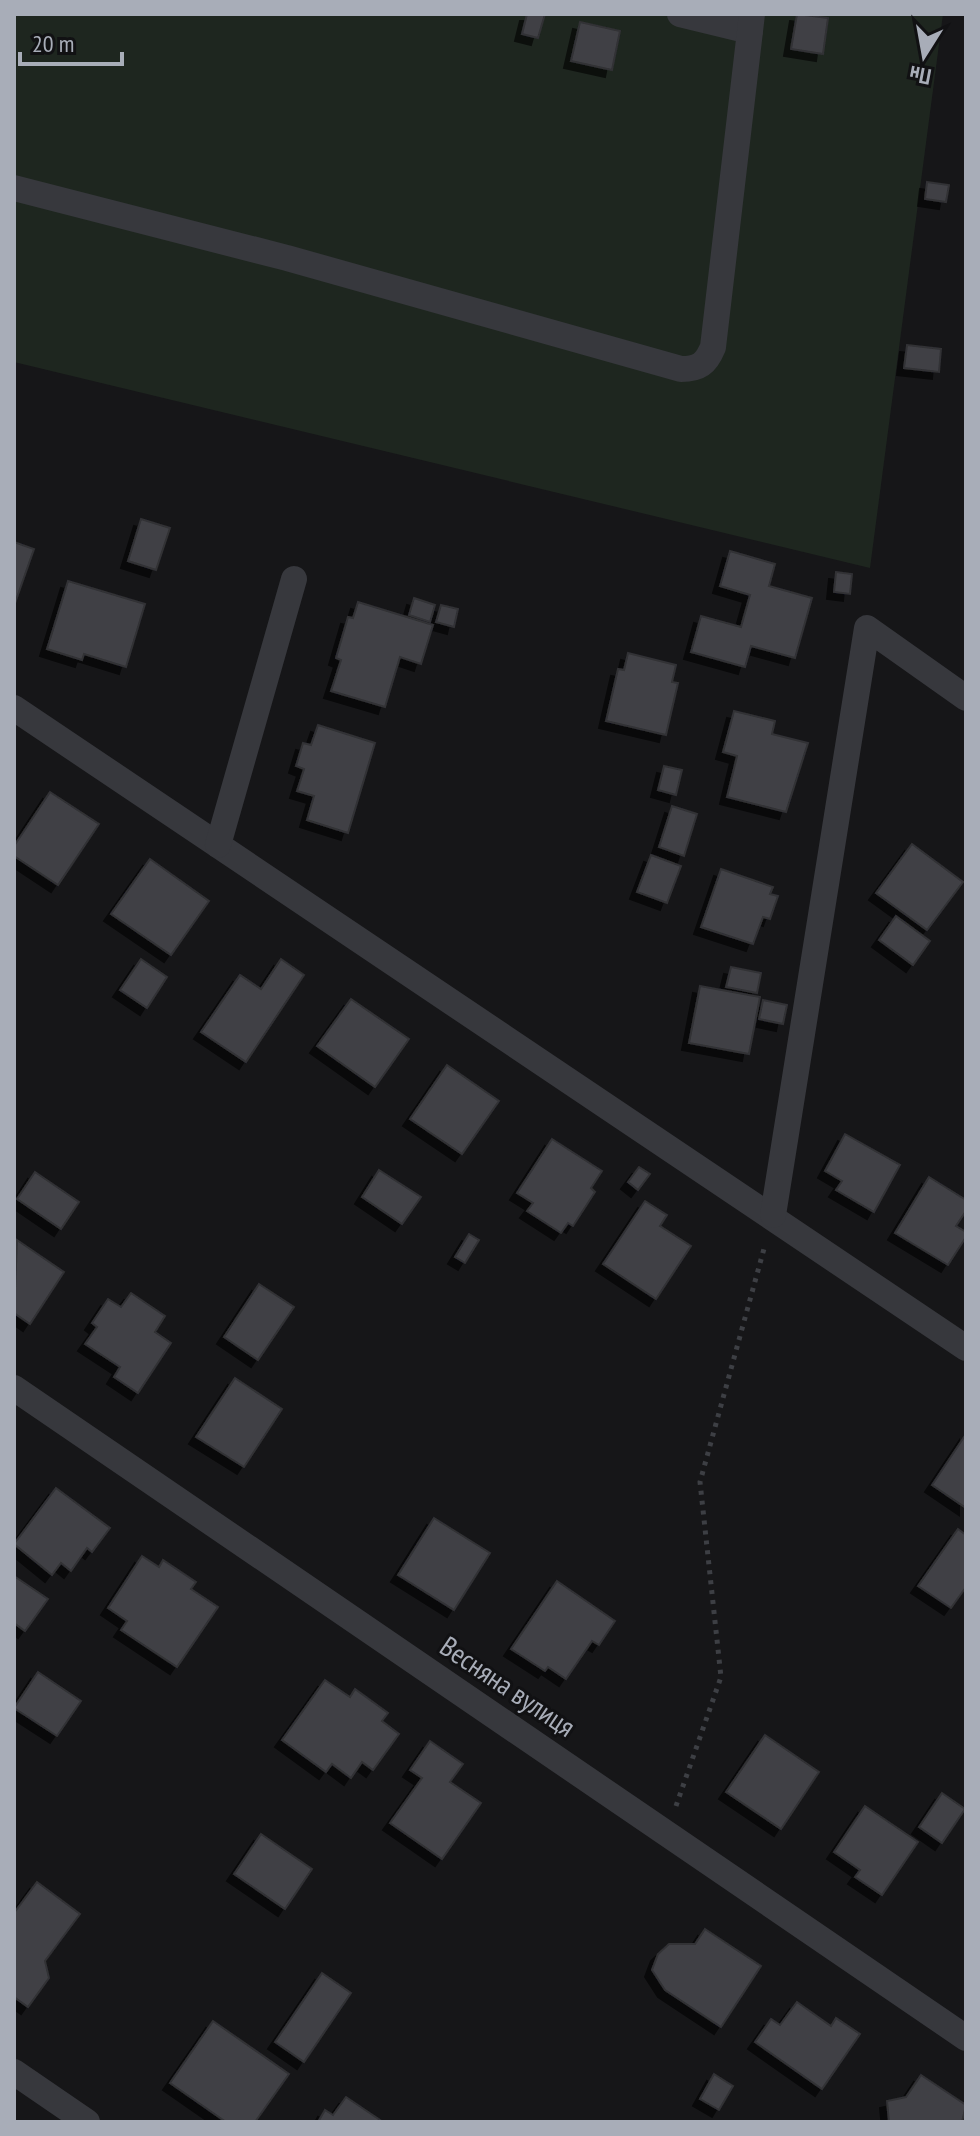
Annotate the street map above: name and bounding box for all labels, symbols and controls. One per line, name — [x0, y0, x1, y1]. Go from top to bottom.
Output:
scale bar — [20, 16, 122, 66]
north arrow — [884, 16, 964, 96]
text: 20 m — [32, 28, 74, 59]
text: Пн — [907, 60, 933, 91]
street label: Весняна вулиця — [433, 1627, 583, 1745]

